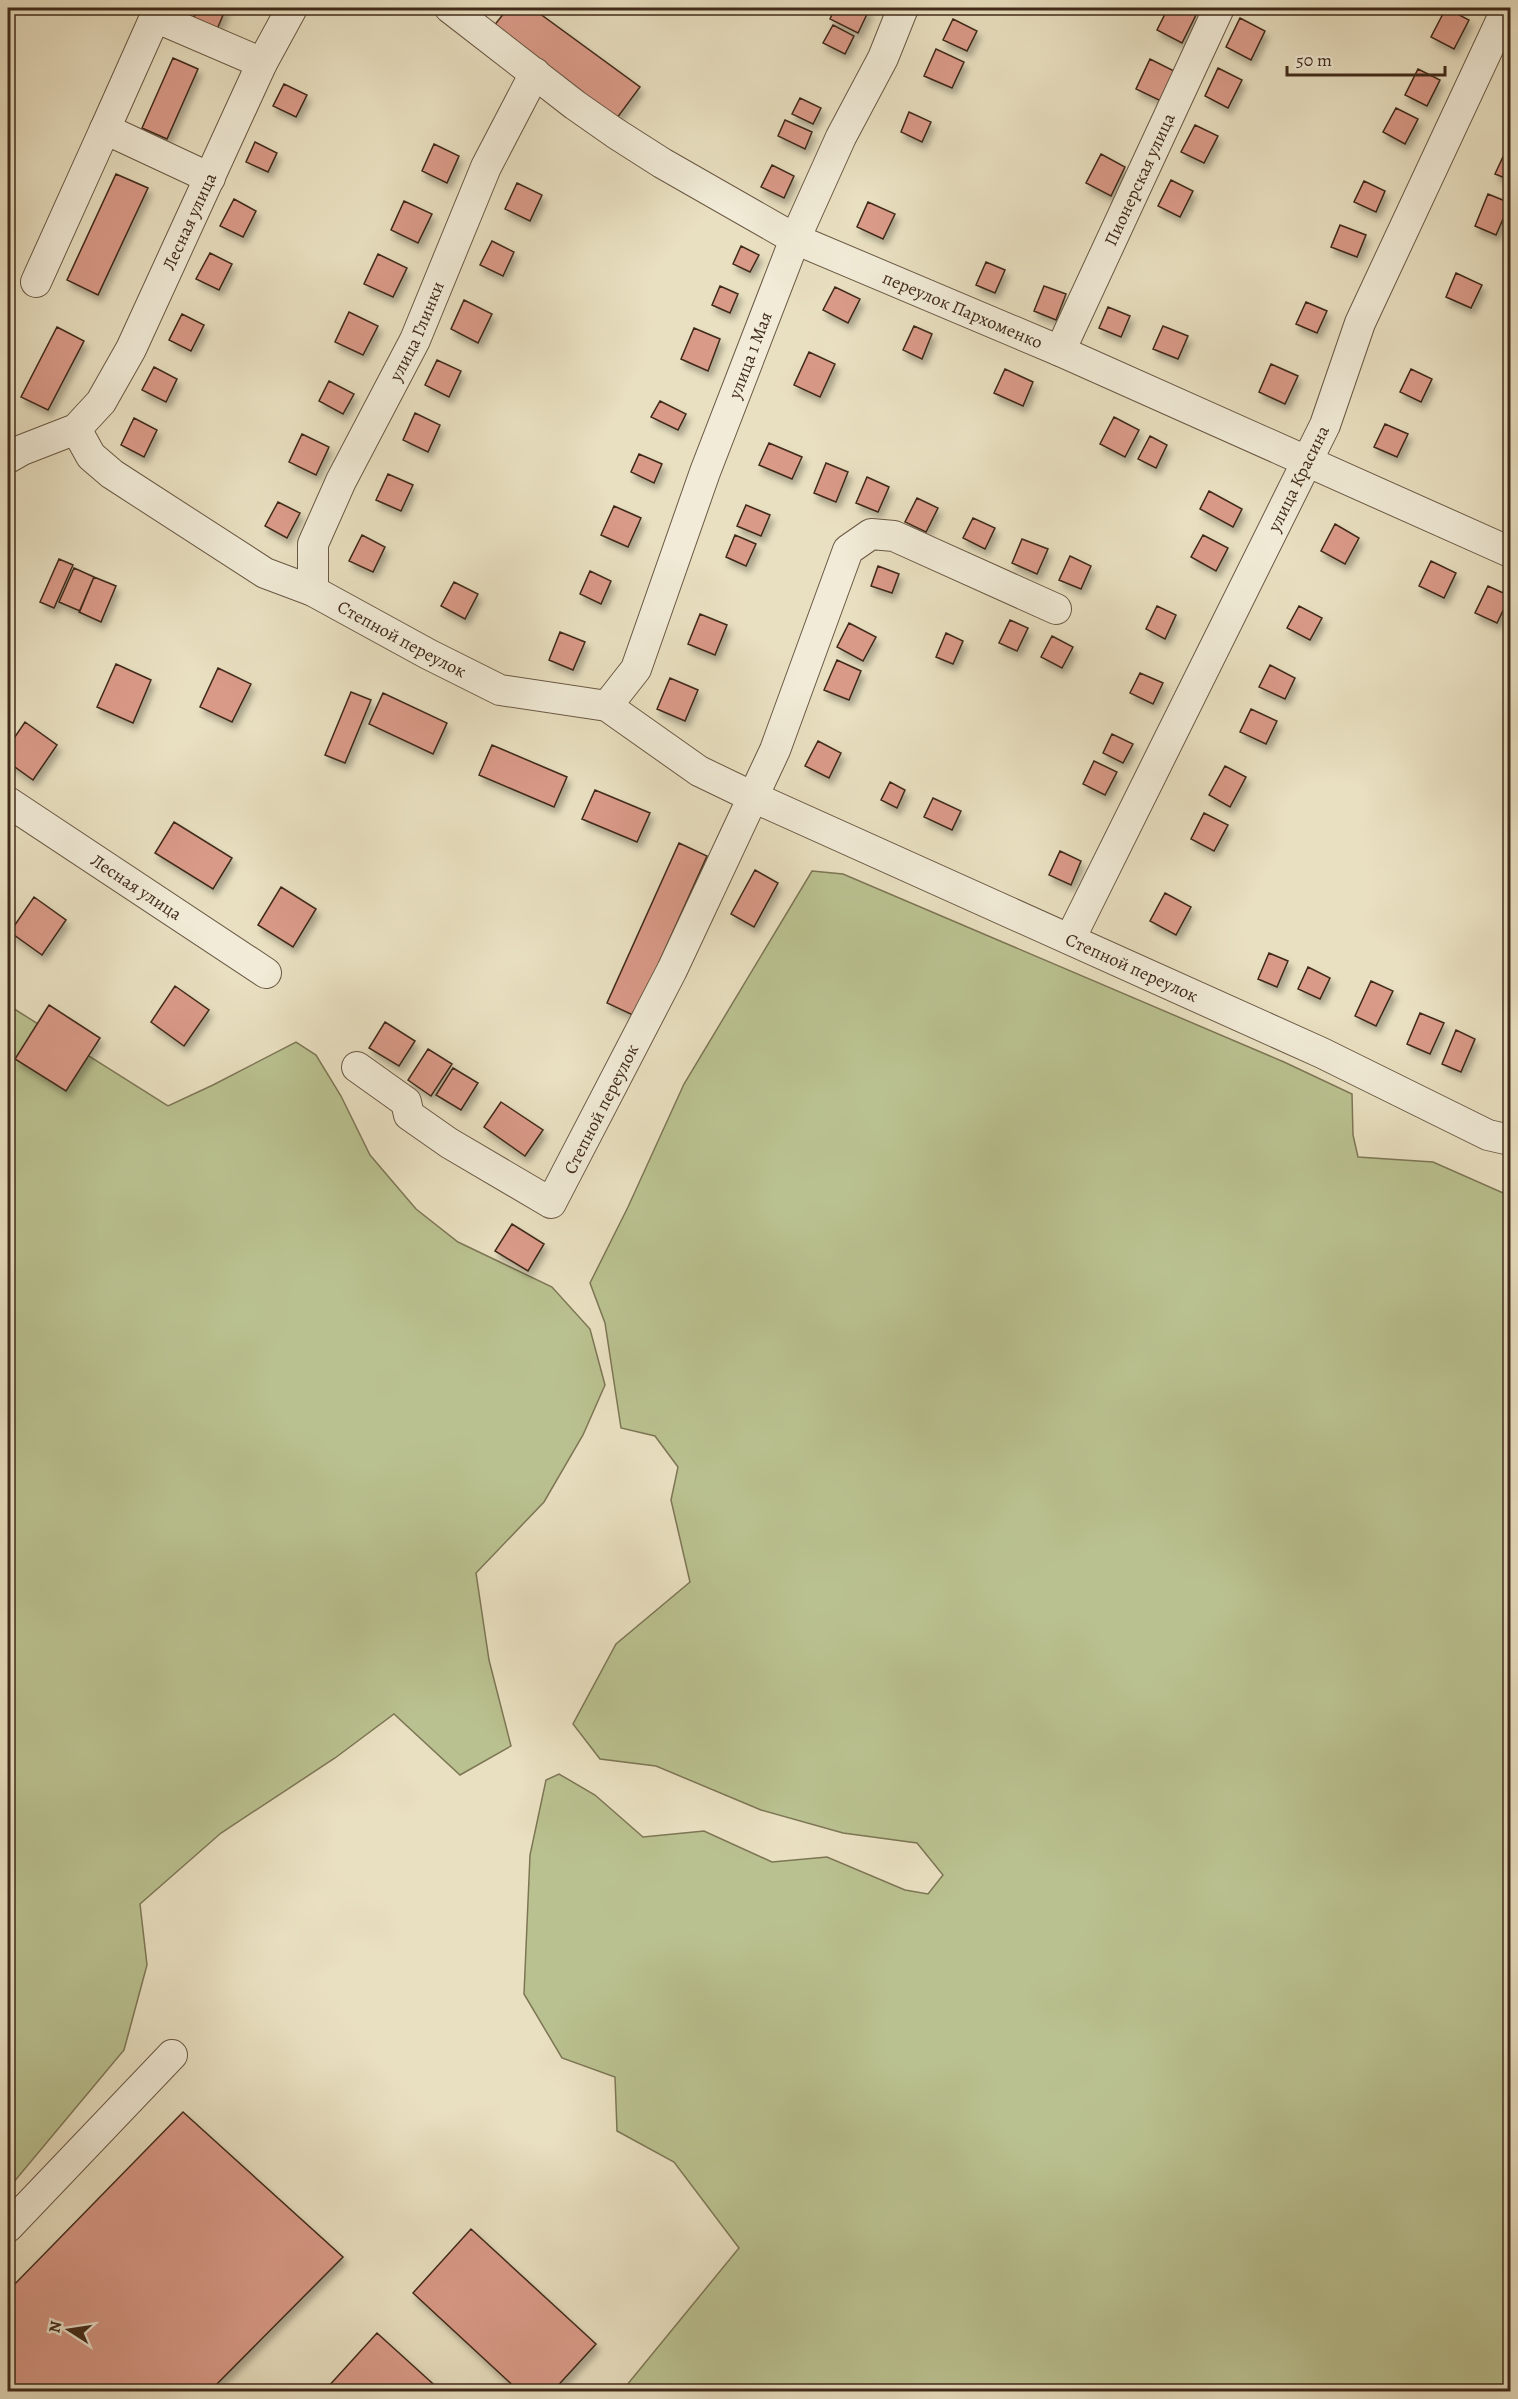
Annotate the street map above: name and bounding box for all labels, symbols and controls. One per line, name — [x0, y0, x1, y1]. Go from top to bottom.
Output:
scale bar — [1287, 39, 1444, 77]
text: 50 m — [1296, 48, 1332, 72]
street label: Пионерская улица — [1098, 109, 1181, 250]
street label: Лесная улица — [157, 168, 222, 274]
street label: переулок Пархоменко — [879, 265, 1046, 354]
street label: улица Глинки — [383, 278, 450, 386]
street label: улица 1 Мая — [722, 308, 778, 403]
street label: улица Красина — [1262, 421, 1335, 537]
street label: Степной переулок — [333, 595, 470, 683]
street label: Лесная улица — [86, 848, 187, 926]
street label: Степной переулок — [1062, 927, 1202, 1008]
street label: Степной переулок — [558, 1040, 644, 1178]
north arrow — [39, 2300, 99, 2360]
text: N — [43, 2319, 67, 2335]

